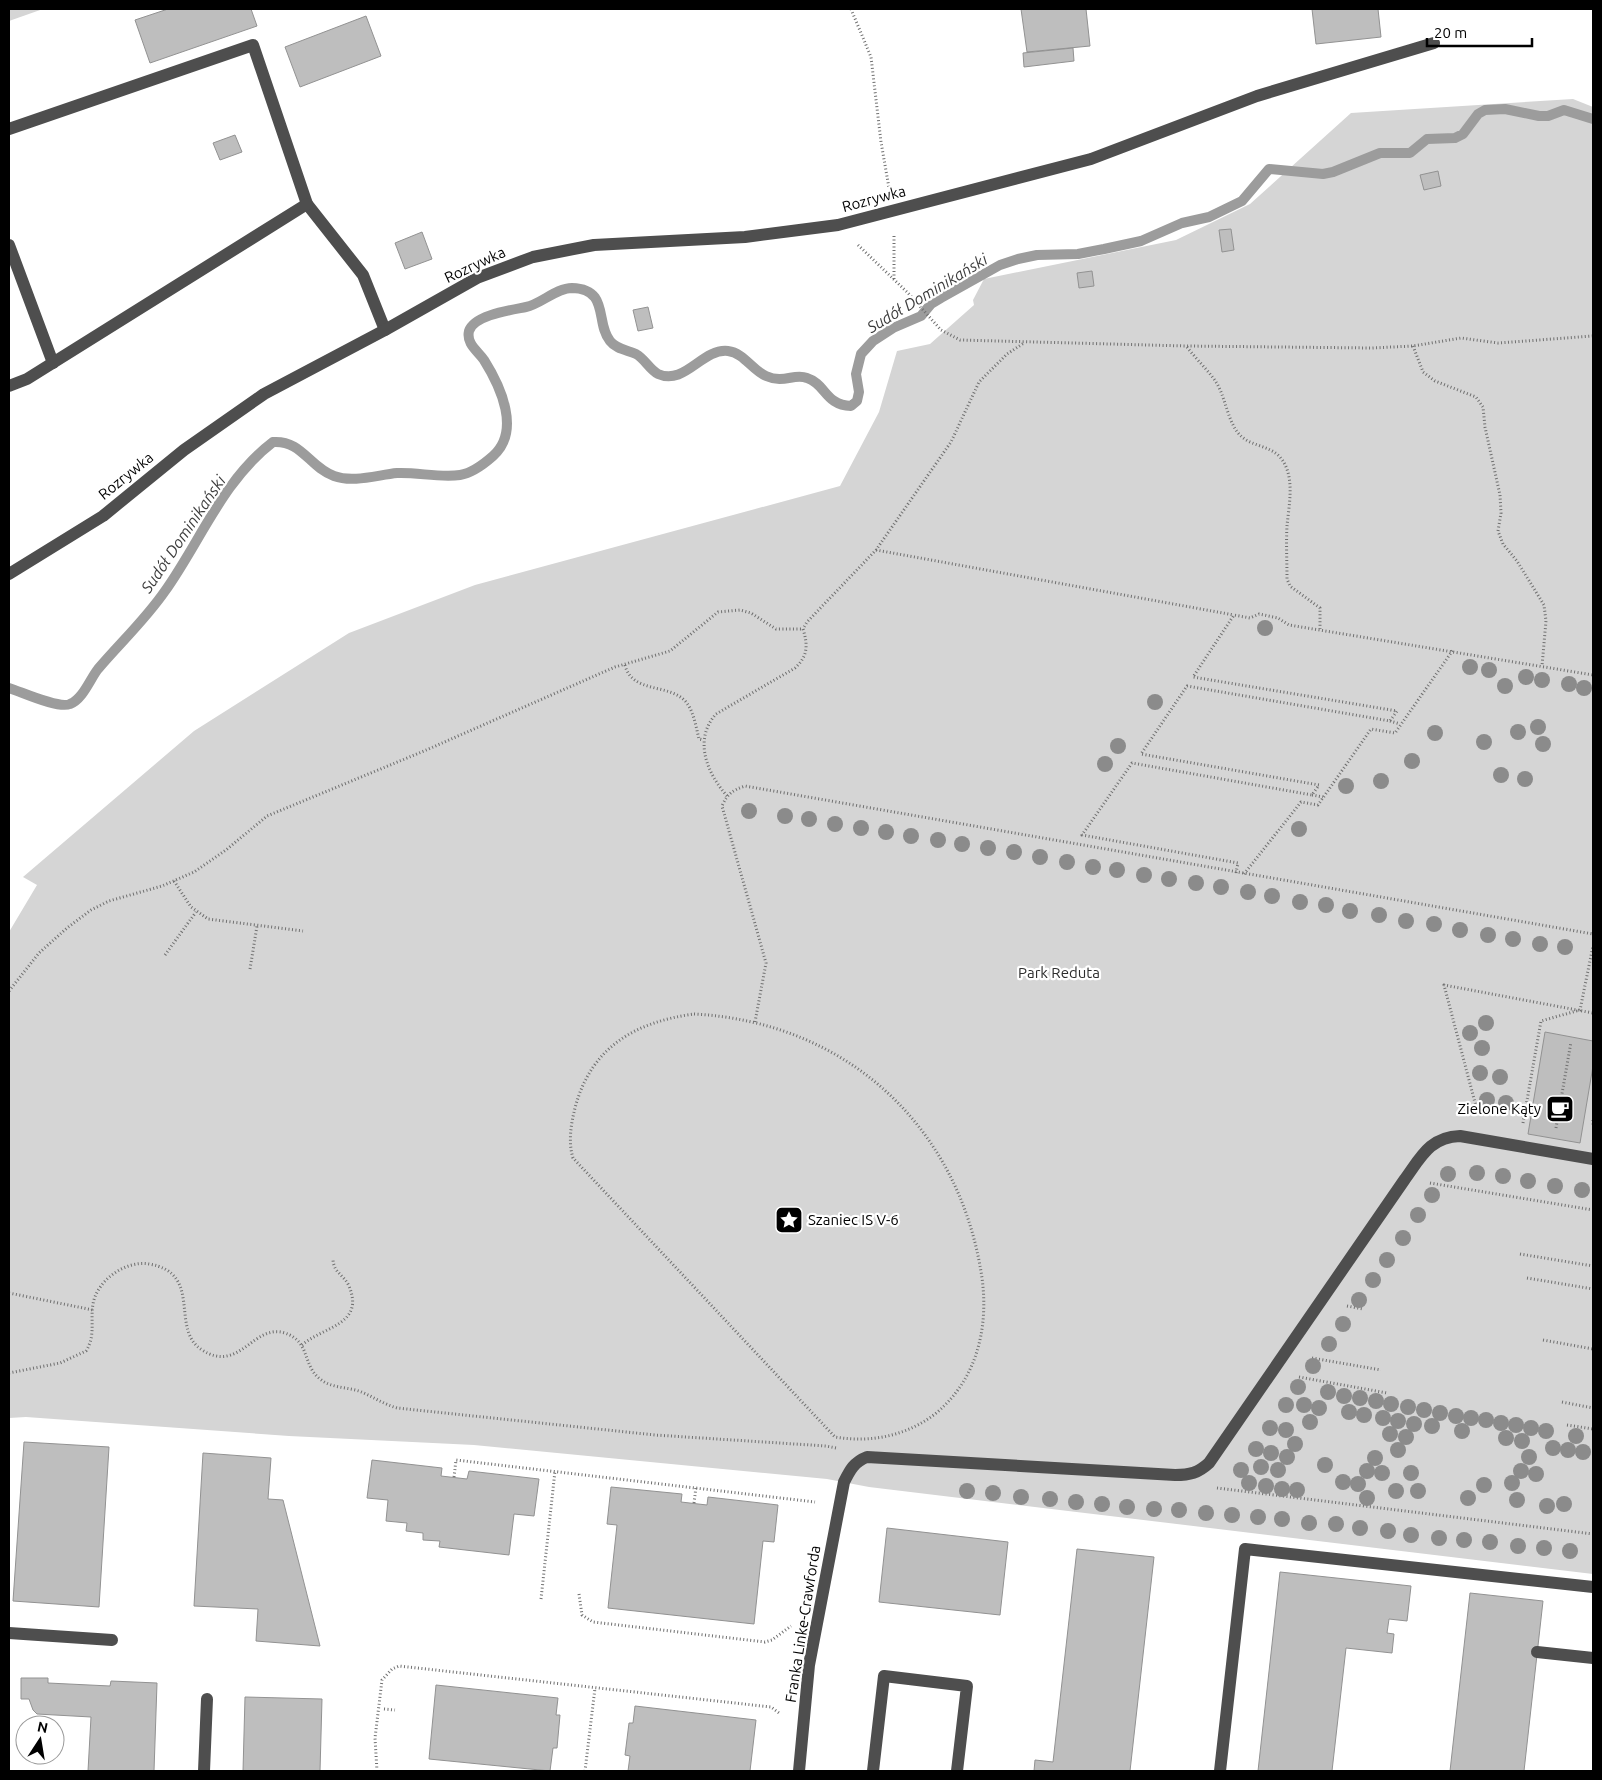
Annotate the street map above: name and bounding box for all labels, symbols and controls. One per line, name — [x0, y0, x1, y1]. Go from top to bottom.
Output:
scale bar — [1427, 15, 1532, 47]
text: 20 m — [1434, 24, 1467, 41]
street label: Rozrywka — [840, 182, 908, 215]
street label: Rozrywka — [442, 243, 508, 286]
water label: Sudół Dominikański — [863, 249, 991, 337]
street label: Rozrywka — [95, 448, 156, 503]
water label: Sudół Dominikański — [137, 471, 229, 597]
park label: Park Reduta — [1018, 964, 1100, 981]
cafe icon: Zielone Kąty — [1545, 1094, 1575, 1124]
place label: Zielone Kąty — [1457, 1100, 1541, 1117]
place icon: Szaniec IS V-6 — [774, 1205, 804, 1235]
place label: Szaniec IS V-6 — [808, 1211, 899, 1228]
street label: Franka Linke-Crawforda — [782, 1544, 823, 1704]
north arrow — [15, 1715, 65, 1765]
text: N — [36, 1718, 49, 1736]

